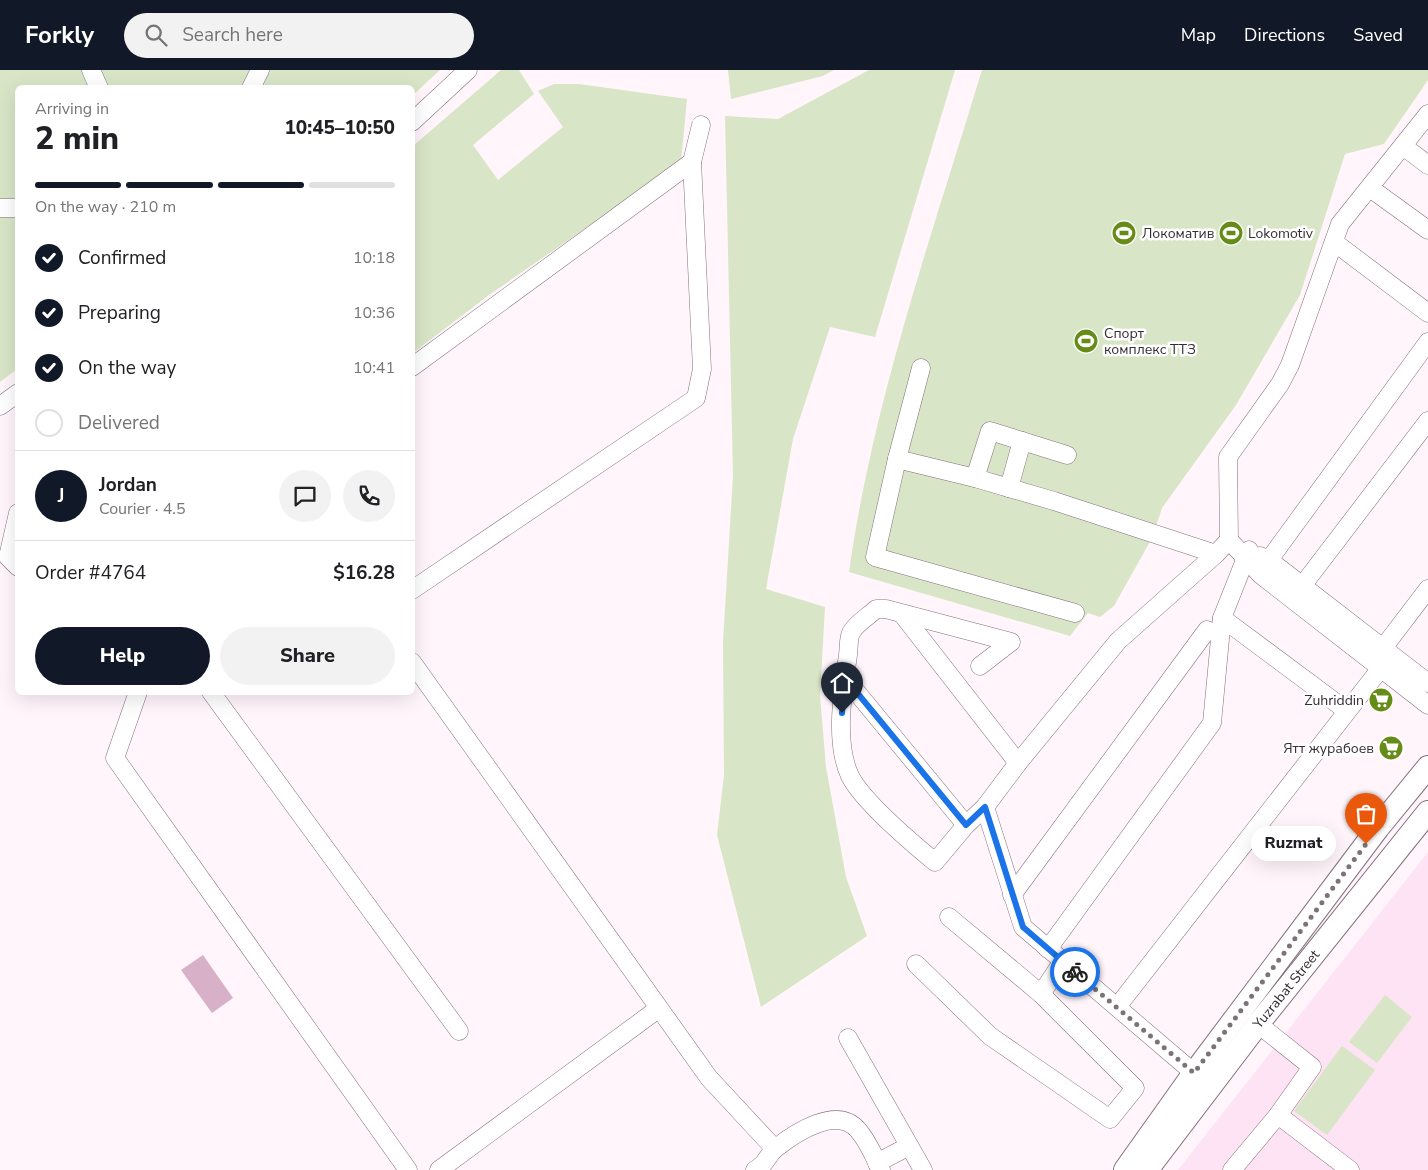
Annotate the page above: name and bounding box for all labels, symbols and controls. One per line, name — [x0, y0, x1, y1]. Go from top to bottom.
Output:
search box — [124, 13, 474, 58]
text: Forkly — [25, 19, 94, 51]
icon: search — [142, 21, 170, 49]
text: Search here — [182, 22, 283, 48]
text: Map — [1181, 23, 1216, 47]
text: Directions — [1244, 23, 1325, 47]
text: Saved — [1353, 23, 1403, 47]
text: Arriving in — [35, 98, 109, 120]
text: 10:45–10:50 — [284, 115, 395, 141]
text: 2 min — [35, 117, 119, 160]
text: On the way · 210 m — [35, 196, 176, 218]
sports icon: Локоматив — [1111, 220, 1137, 246]
sports icon: Lokomotiv — [1218, 220, 1244, 246]
place label: Локоматив — [1142, 224, 1215, 243]
place label: Lokomotiv — [1248, 224, 1314, 243]
icon: check — [35, 244, 63, 272]
text: Confirmed — [78, 245, 166, 271]
text: 10:18 — [353, 247, 395, 269]
icon: check — [35, 299, 63, 327]
text: Preparing — [78, 300, 161, 326]
text: 10:36 — [353, 302, 395, 324]
place label: Спорт комплекс ТТЗ — [1104, 324, 1196, 359]
sports icon: Спорт комплекс ТТЗ — [1073, 328, 1099, 354]
icon: check — [35, 354, 63, 382]
text: On the way — [78, 355, 176, 381]
text: 10:41 — [353, 357, 395, 379]
text: Delivered — [78, 410, 160, 436]
button: chat — [279, 470, 331, 522]
button: phone — [343, 470, 395, 522]
text: Jordan — [99, 472, 157, 498]
text: J — [58, 483, 64, 509]
text: Courier · 4.5 — [99, 498, 185, 520]
text: Order #4764 — [35, 560, 146, 586]
text: $16.28 — [333, 560, 395, 586]
button: Help — [35, 627, 210, 685]
button: Share — [220, 627, 395, 685]
pin — [821, 662, 863, 713]
icon: home — [828, 669, 856, 697]
supermarket icon: Zuhriddin — [1368, 687, 1394, 713]
place label: Zuhriddin — [1304, 691, 1364, 710]
supermarket icon: Ятт журабоев — [1378, 735, 1404, 761]
place label: Ятт журабоев — [1283, 739, 1374, 758]
pin — [1345, 793, 1387, 844]
icon: bag — [1352, 800, 1380, 828]
callout: Ruzmat — [1251, 826, 1336, 862]
text: Ruzmat — [1265, 832, 1322, 854]
street label: Yuzrabat Street — [1248, 946, 1324, 1033]
courier — [1050, 947, 1100, 997]
icon: bike — [1061, 958, 1089, 986]

